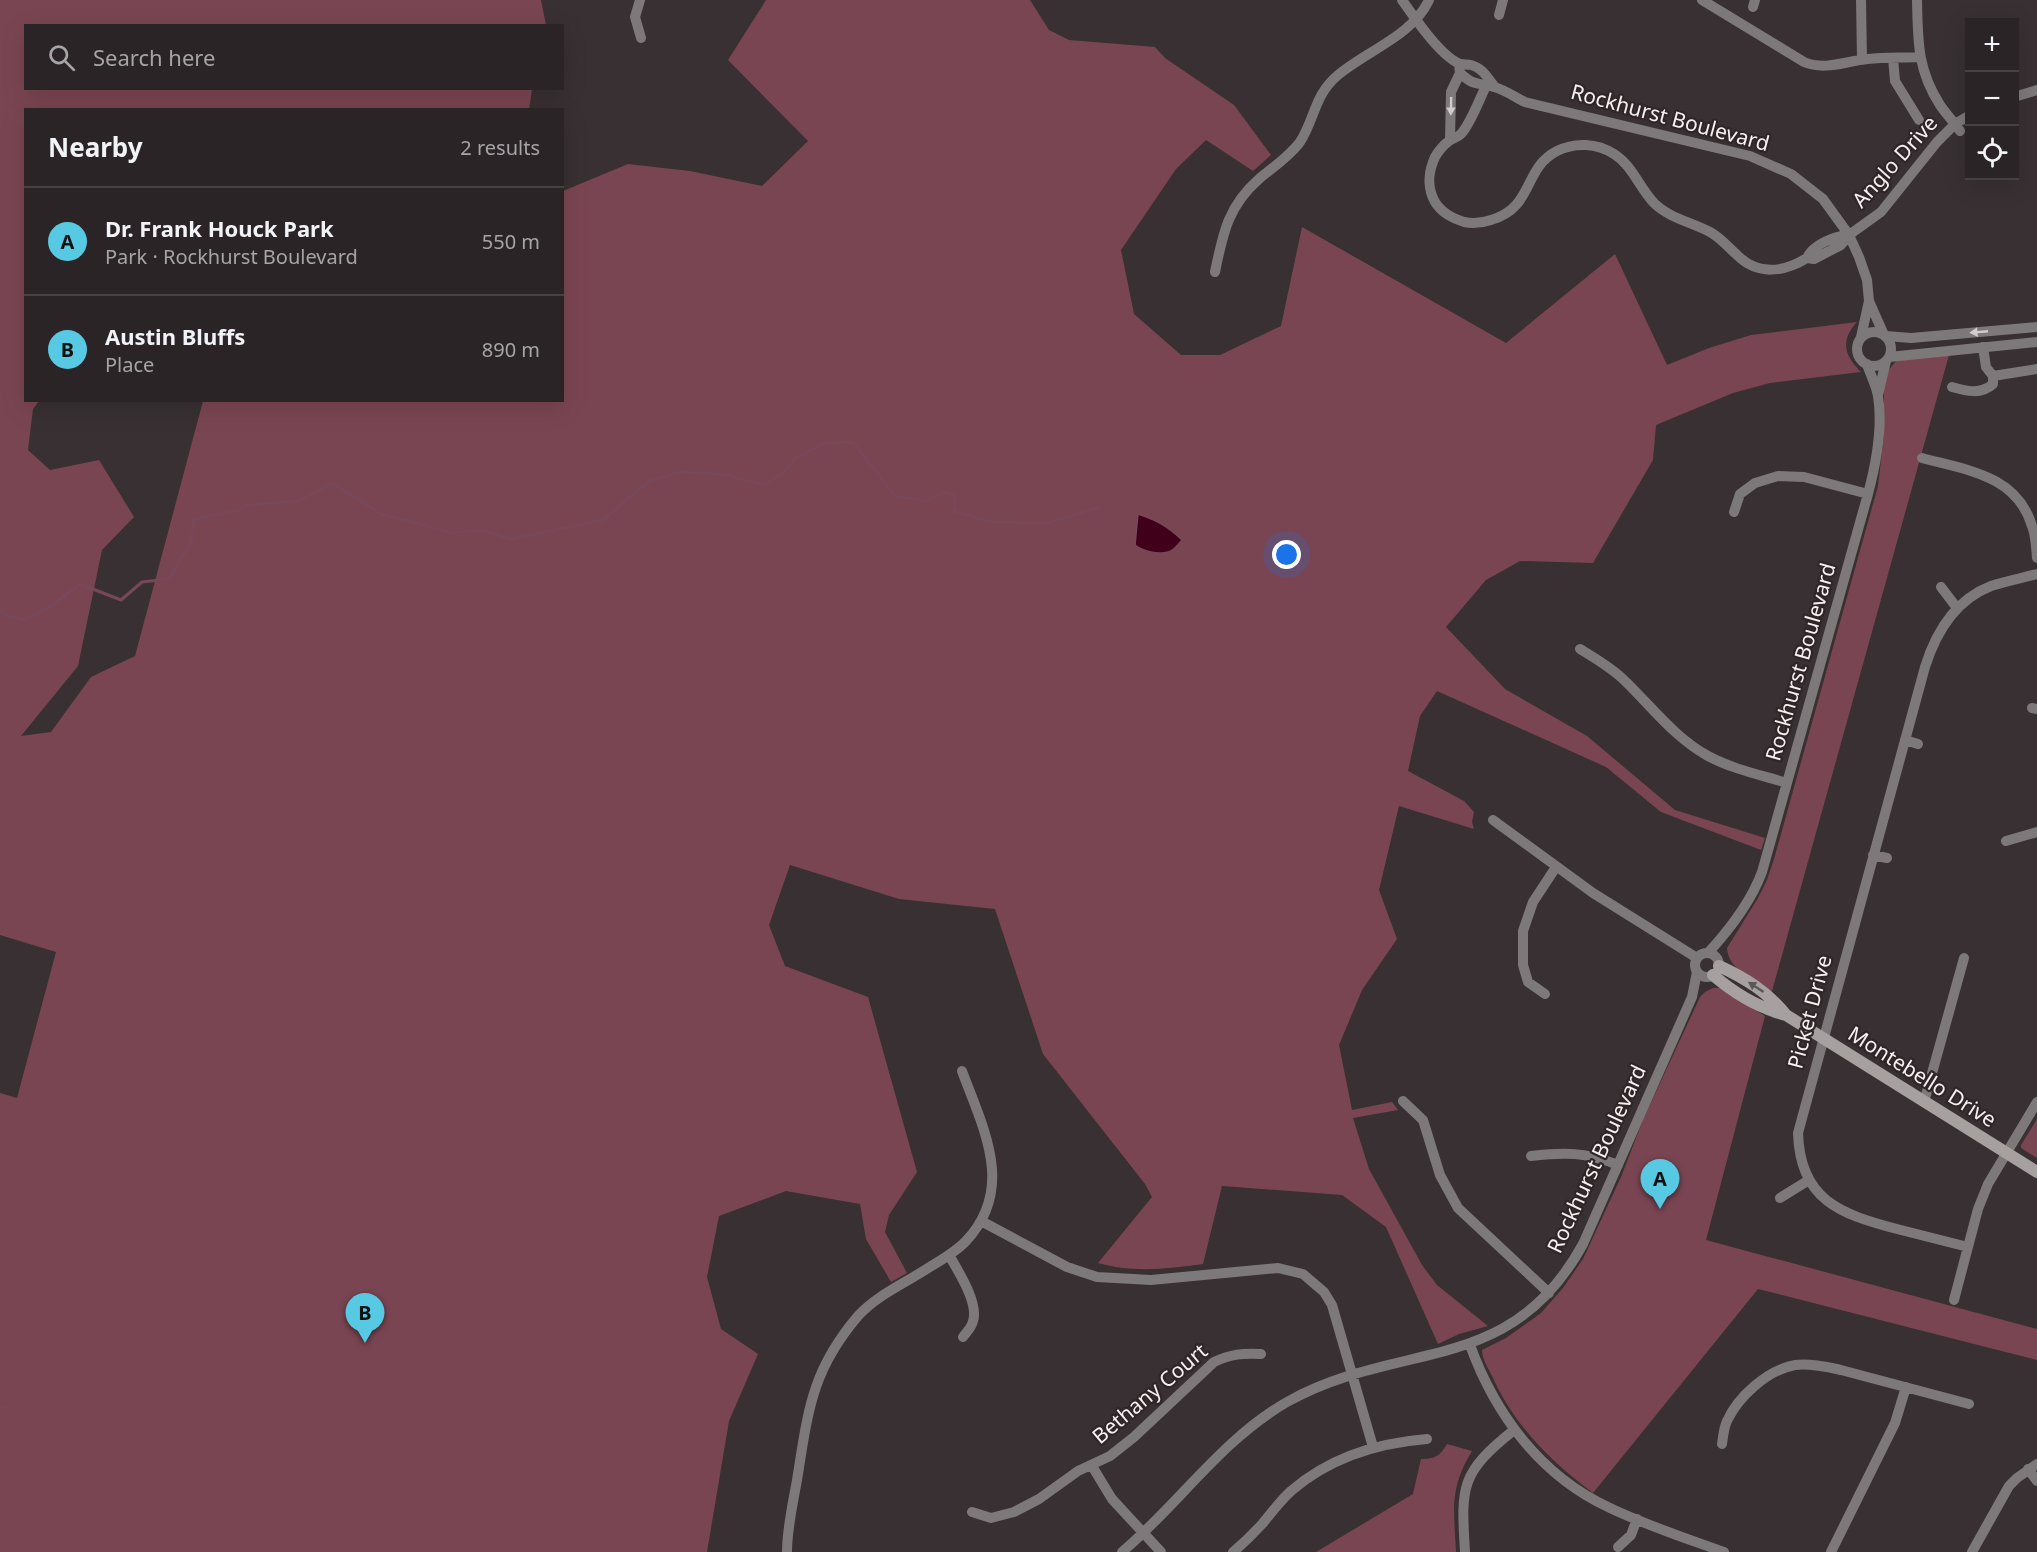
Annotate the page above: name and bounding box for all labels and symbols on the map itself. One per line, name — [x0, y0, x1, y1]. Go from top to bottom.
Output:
street label: Rockhurst Boulevard — [1568, 77, 1773, 157]
one-way arrow — [1446, 96, 1456, 115]
street label: Anglo Drive — [1845, 109, 1943, 213]
one-way arrow — [1969, 327, 1988, 337]
your location — [1272, 540, 1301, 569]
street label: Rockhurst Boulevard — [1758, 560, 1842, 764]
street label: Picket Drive — [1780, 952, 1838, 1072]
one-way arrow — [1747, 981, 1764, 992]
street label: Montebello Drive — [1843, 1019, 2002, 1133]
street label: Rockhurst Boulevard — [1540, 1060, 1652, 1257]
pin: A — [1640, 1160, 1680, 1209]
pin: B — [346, 1294, 385, 1343]
street label: Bethany Court — [1086, 1337, 1213, 1450]

